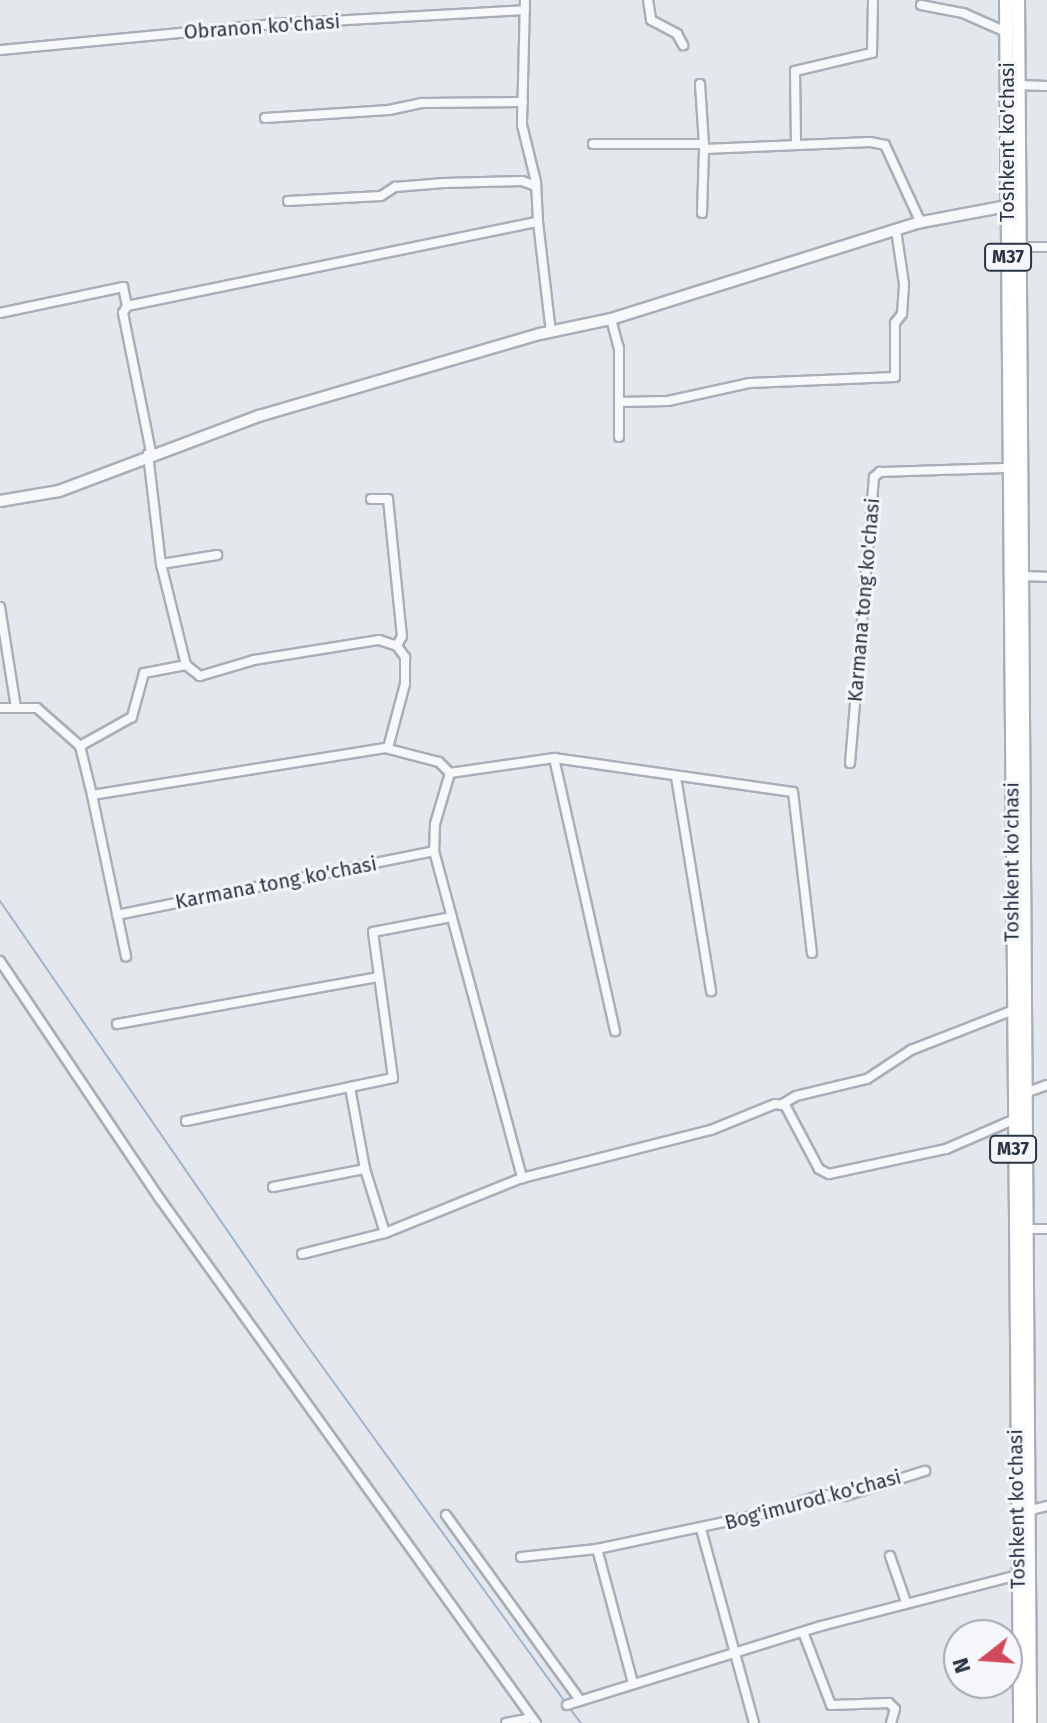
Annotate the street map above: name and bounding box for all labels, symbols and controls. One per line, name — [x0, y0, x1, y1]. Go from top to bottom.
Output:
street label: Obranon ko'chasi — [183, 10, 341, 44]
street label: Toshkent ko'chasi — [995, 62, 1019, 222]
road number: M37 — [984, 243, 1032, 271]
street label: Karmana tong ko'chasi — [843, 497, 885, 703]
street label: Toshkent ko'chasi — [1000, 782, 1024, 942]
street label: Karmana tong ko'chasi — [173, 852, 379, 914]
road number: M37 — [989, 1135, 1037, 1163]
street label: Toshkent ko'chasi — [1004, 1429, 1030, 1589]
street label: Bog'imurod ko'chasi — [722, 1465, 904, 1535]
north arrow — [943, 1619, 1023, 1699]
text: N — [946, 1655, 977, 1677]

